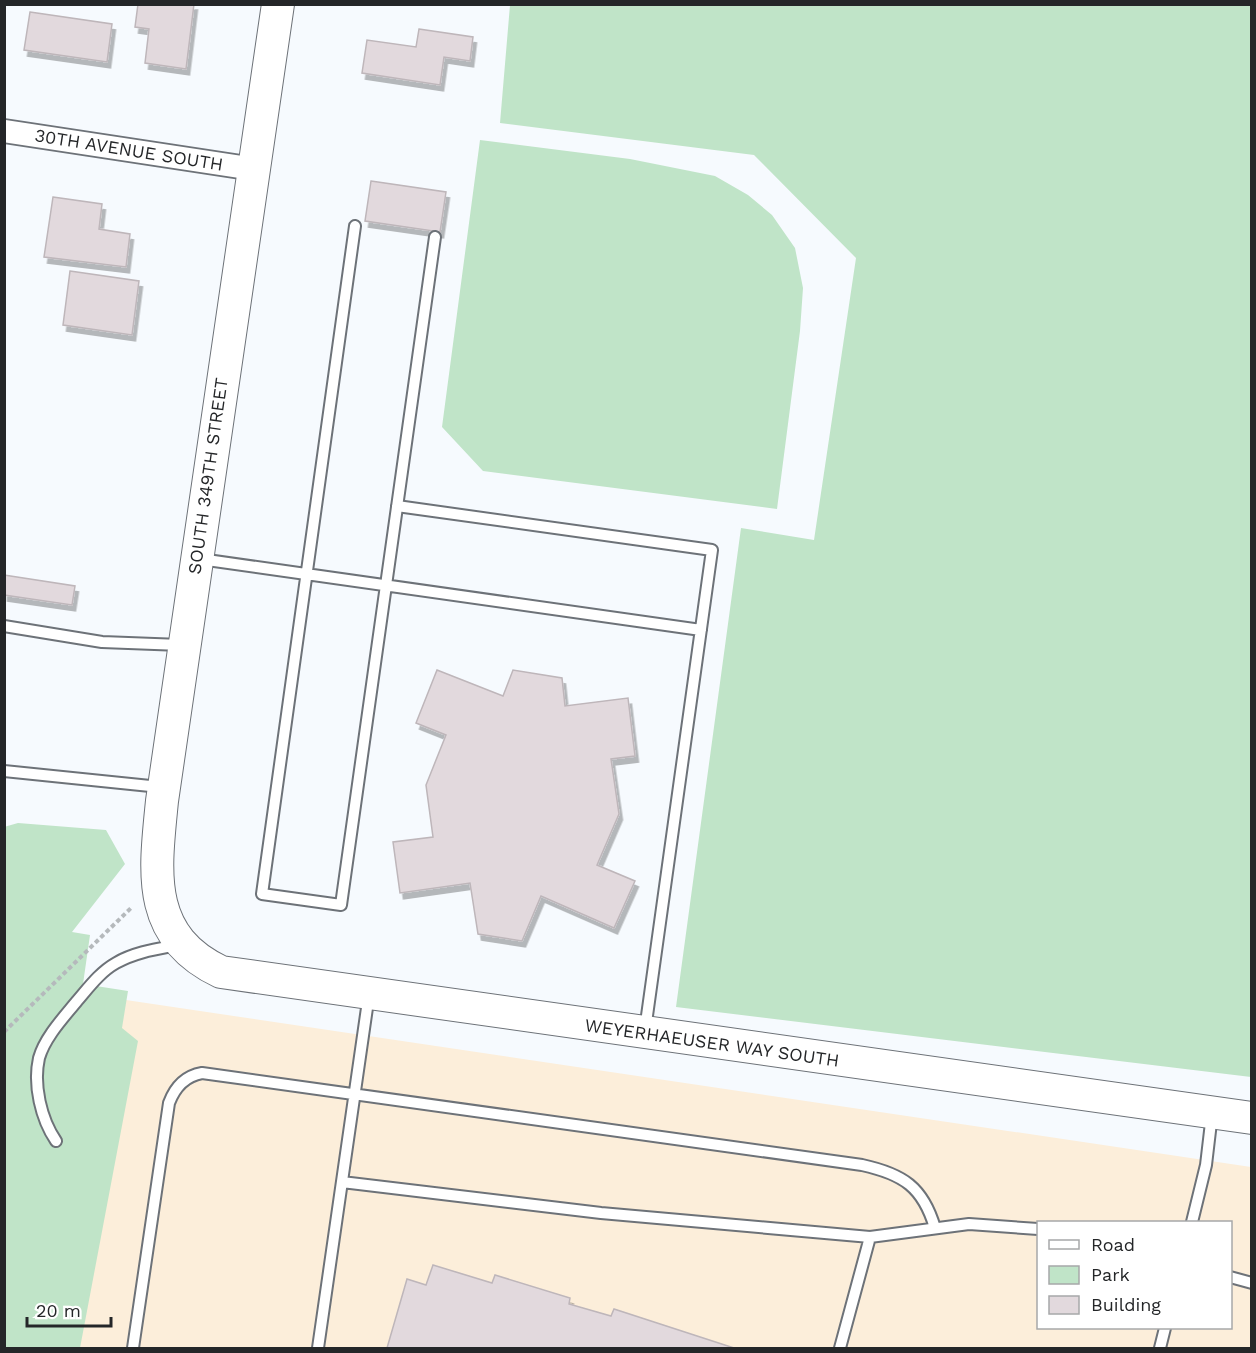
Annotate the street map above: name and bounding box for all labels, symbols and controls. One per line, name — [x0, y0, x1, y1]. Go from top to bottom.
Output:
street label: 30TH AVENUE SOUTH — [33, 124, 225, 175]
street label: SOUTH 349TH STREET — [183, 376, 232, 576]
street label: WEYERHAEUSER WAY SOUTH — [583, 1014, 841, 1071]
legend — [1037, 1221, 1232, 1329]
text: Road — [1091, 1234, 1135, 1255]
text: Park — [1091, 1264, 1130, 1285]
scale bar — [27, 1290, 111, 1328]
text: Building — [1091, 1294, 1161, 1315]
text: 20 m — [36, 1300, 81, 1321]

